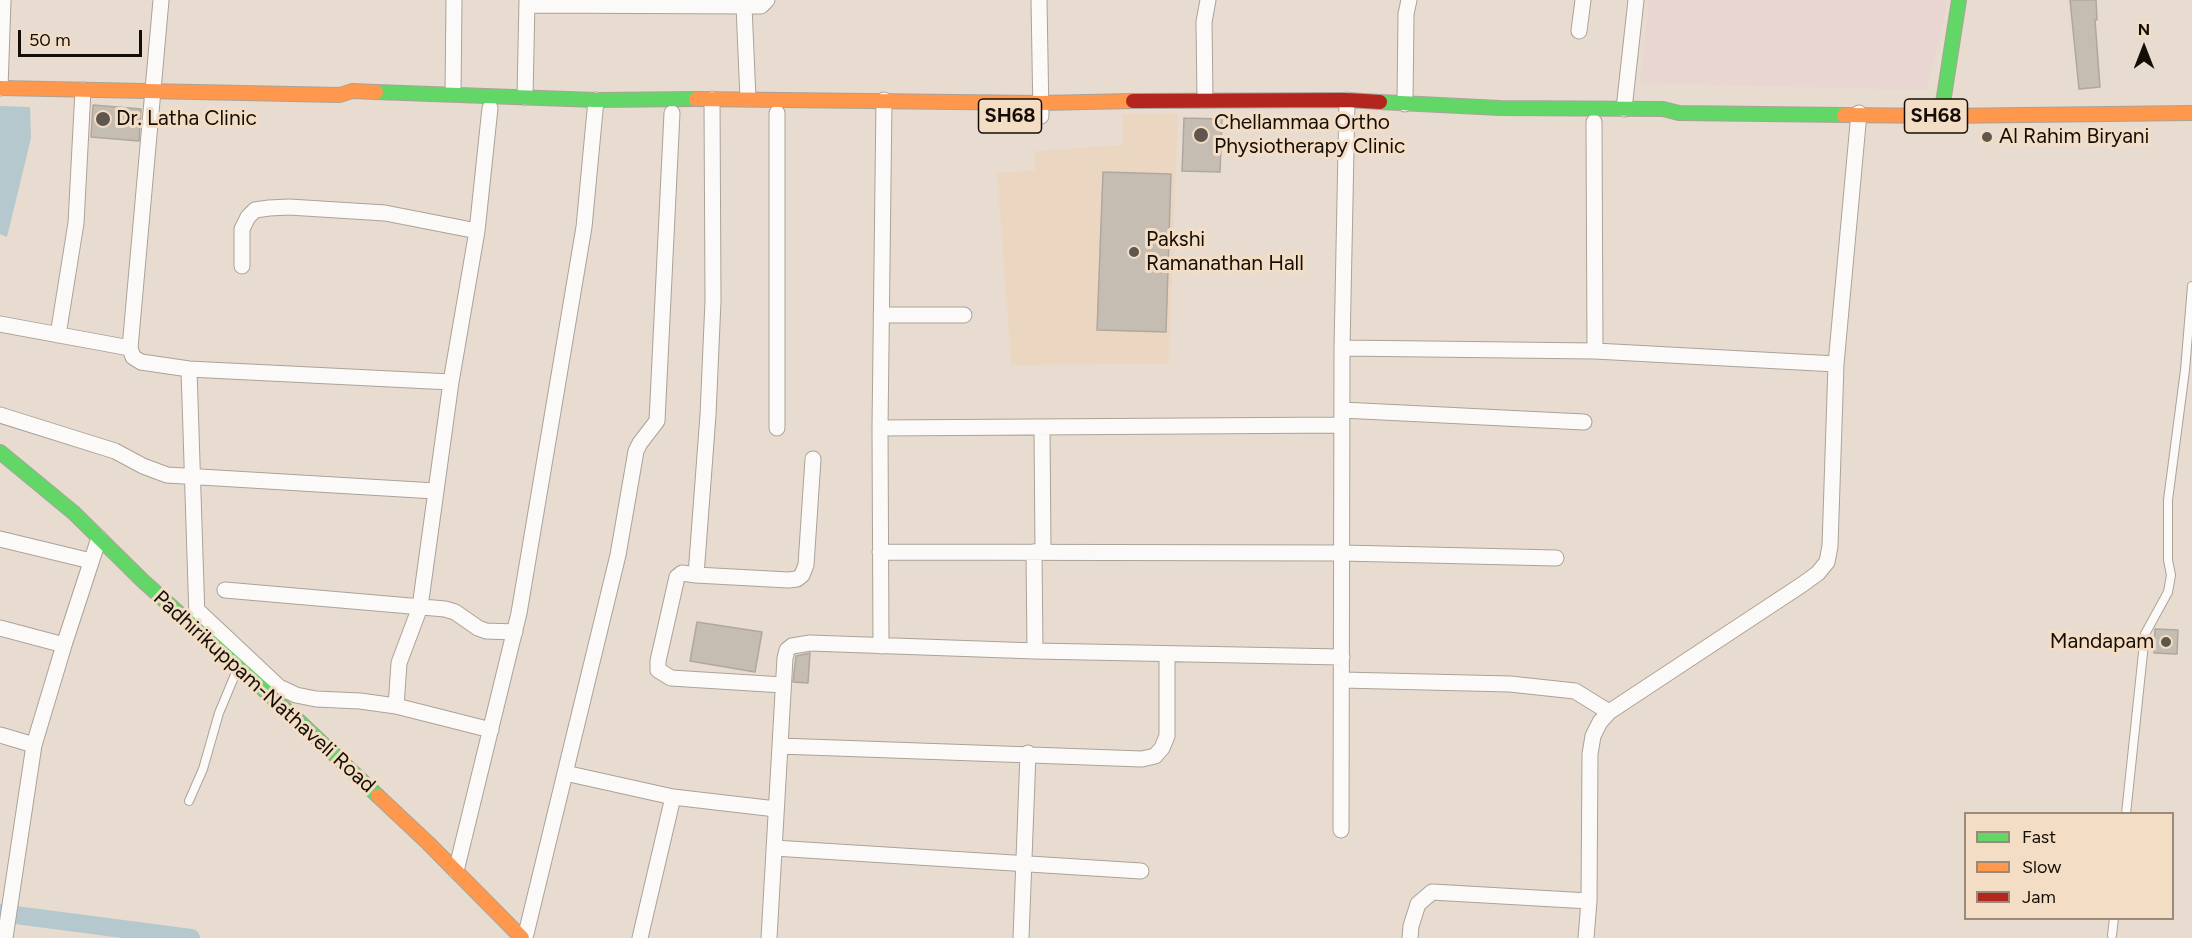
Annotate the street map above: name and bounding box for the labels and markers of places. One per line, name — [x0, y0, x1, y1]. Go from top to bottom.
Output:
place label: Dr. Latha Clinic — [116, 106, 257, 132]
marker: Dr. Latha Clinic — [94, 110, 112, 128]
place label: Chellammaa Ortho Physiotherapy Clinic — [1214, 110, 1405, 160]
place label: Al Rahim Biryani — [1999, 124, 2149, 150]
marker: Chellammaa Ortho Physiotherapy Clinic — [1192, 126, 1210, 144]
marker: Al Rahim Biryani — [1980, 130, 1994, 144]
place label: Pakshi Ramanathan Hall — [1146, 227, 1304, 277]
marker: Pakshi Ramanathan Hall — [1127, 245, 1141, 259]
place label: Mandapam — [2050, 629, 2154, 655]
marker: Mandapam — [2159, 635, 2173, 649]

